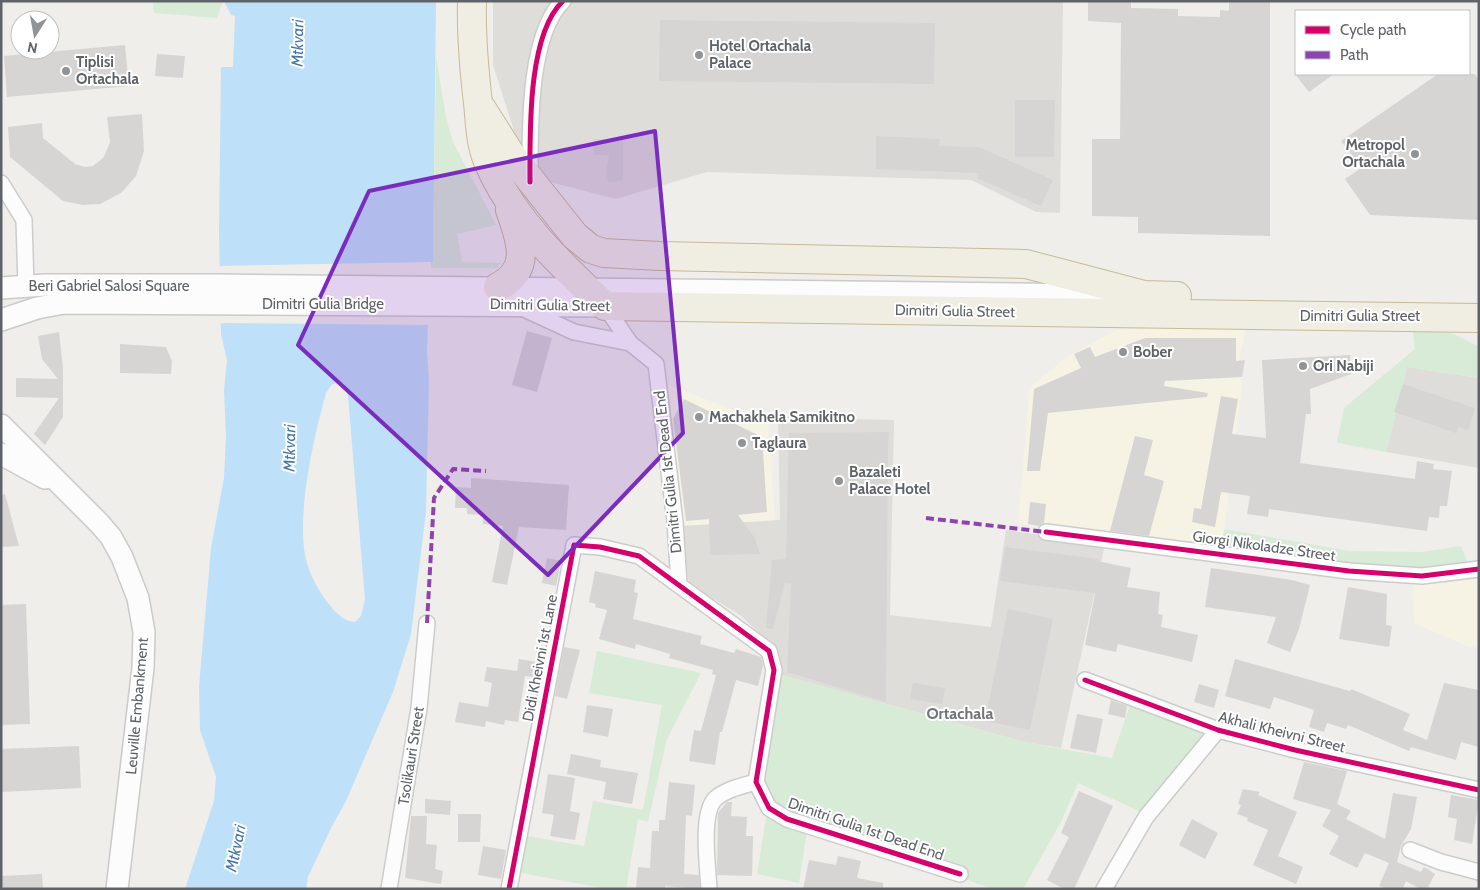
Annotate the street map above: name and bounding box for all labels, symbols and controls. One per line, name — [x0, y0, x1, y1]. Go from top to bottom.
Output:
north arrow — [10, 10, 60, 60]
legend — [1295, 10, 1470, 75]
water label: Mtkvari — [288, 19, 307, 68]
text: Cycle path — [1340, 21, 1406, 39]
place label: Hotel Ortachala Palace — [709, 37, 812, 72]
text: N — [26, 38, 39, 58]
text: Path — [1340, 46, 1369, 64]
marker: Hotel Ortachala Palace — [693, 49, 705, 61]
place label: Tiplisi Ortachala — [76, 53, 139, 88]
marker: Tiplisi Ortachala — [60, 65, 72, 77]
place label: Metropol Ortachala — [1342, 136, 1406, 171]
marker: Metropol Ortachala — [1409, 148, 1421, 160]
street label: Beri Gabriel Salosi Square — [29, 277, 190, 295]
street label: Dimitri Gulia Bridge — [262, 295, 384, 313]
street label: Dimitri Gulia Street — [490, 295, 610, 315]
street label: Dimitri Gulia Street — [895, 301, 1015, 321]
street label: Dimitri Gulia Street — [1300, 307, 1420, 325]
place label: Bober — [1133, 343, 1172, 361]
marker: Bober — [1117, 346, 1129, 358]
place label: Ori Nabiji — [1313, 357, 1374, 375]
marker: Ori Nabiji — [1297, 360, 1309, 372]
street label: Dimitri Gulia 1st Dead End — [650, 390, 686, 554]
place label: Machakhela Samikitno — [709, 408, 856, 426]
marker: Machakhela Samikitno — [693, 411, 705, 423]
water label: Mtkvari — [280, 424, 299, 473]
place label: Taglaura — [752, 434, 807, 452]
marker: Taglaura — [736, 437, 748, 449]
place label: Bazaleti Palace Hotel — [849, 463, 931, 498]
marker: Bazaleti Palace Hotel — [833, 475, 845, 487]
street label: Giorgi Nikoladze Street — [1191, 527, 1337, 565]
street label: Didi Kheivni 1st Lane — [519, 593, 561, 723]
street label: Leuville Embankment — [122, 637, 152, 775]
district label: Ortachala — [926, 704, 994, 723]
street label: Tsolikauri Street — [394, 705, 428, 807]
street label: Akhali Kheivni Street — [1217, 708, 1347, 756]
street label: Dimitri Gulia 1st Dead End — [786, 794, 946, 864]
water label: Mtkvari — [221, 822, 250, 874]

